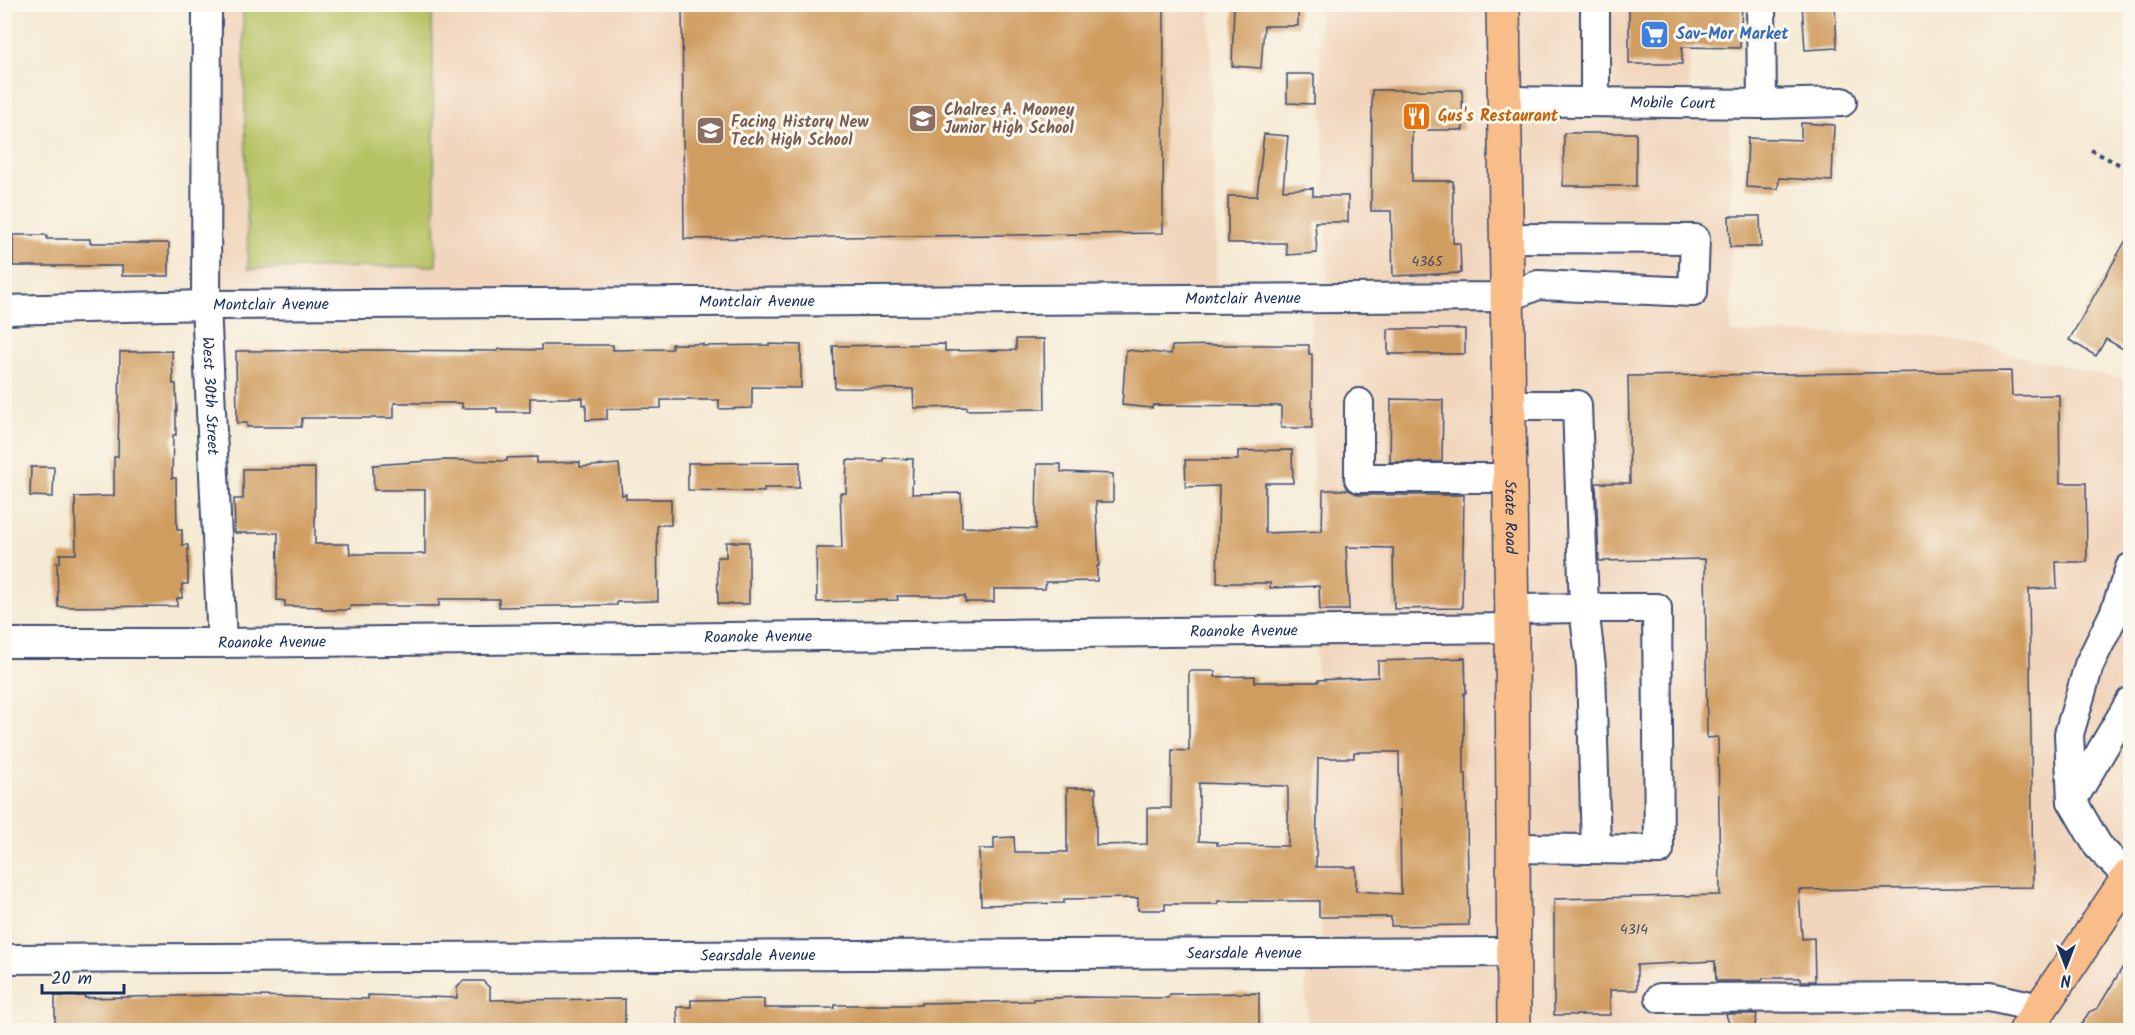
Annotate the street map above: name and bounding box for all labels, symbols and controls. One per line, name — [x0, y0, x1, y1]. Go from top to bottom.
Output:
supermarket icon: Sav-Mor Market — [1639, 18, 1671, 50]
place label: Sav-Mor Market — [1676, 22, 1789, 47]
street label: Mobile Court — [1630, 90, 1717, 116]
place label: Chalres A. Mooney Junior High School — [944, 98, 1075, 141]
restaurant icon: Gus's Restaurant — [1401, 100, 1433, 132]
school or university icon: Chalres A. Mooney Junior High School — [907, 103, 939, 135]
place label: Gus's Restaurant — [1438, 104, 1559, 129]
place label: Facing History New Tech High School — [731, 110, 869, 153]
school or university icon: Facing History New Tech High School — [694, 115, 726, 147]
house number: 4365 — [1411, 251, 1444, 273]
street label: Montclair Avenue — [1185, 286, 1301, 311]
street label: Montclair Avenue — [699, 289, 815, 314]
street label: Montclair Avenue — [213, 292, 329, 317]
street label: West 30th Street — [195, 336, 226, 456]
street label: State Road — [1497, 480, 1523, 555]
street label: Roanoke Avenue — [1190, 618, 1298, 644]
street label: Roanoke Avenue — [704, 624, 812, 650]
street label: Roanoke Avenue — [218, 629, 326, 656]
house number: 4314 — [1620, 919, 1648, 941]
north arrow — [2036, 936, 2096, 996]
street label: Searsdale Avenue — [1186, 940, 1302, 966]
street label: Searsdale Avenue — [700, 943, 816, 968]
scale bar — [42, 957, 124, 995]
text: 20 m — [51, 965, 92, 994]
text: N — [2061, 967, 2071, 992]

